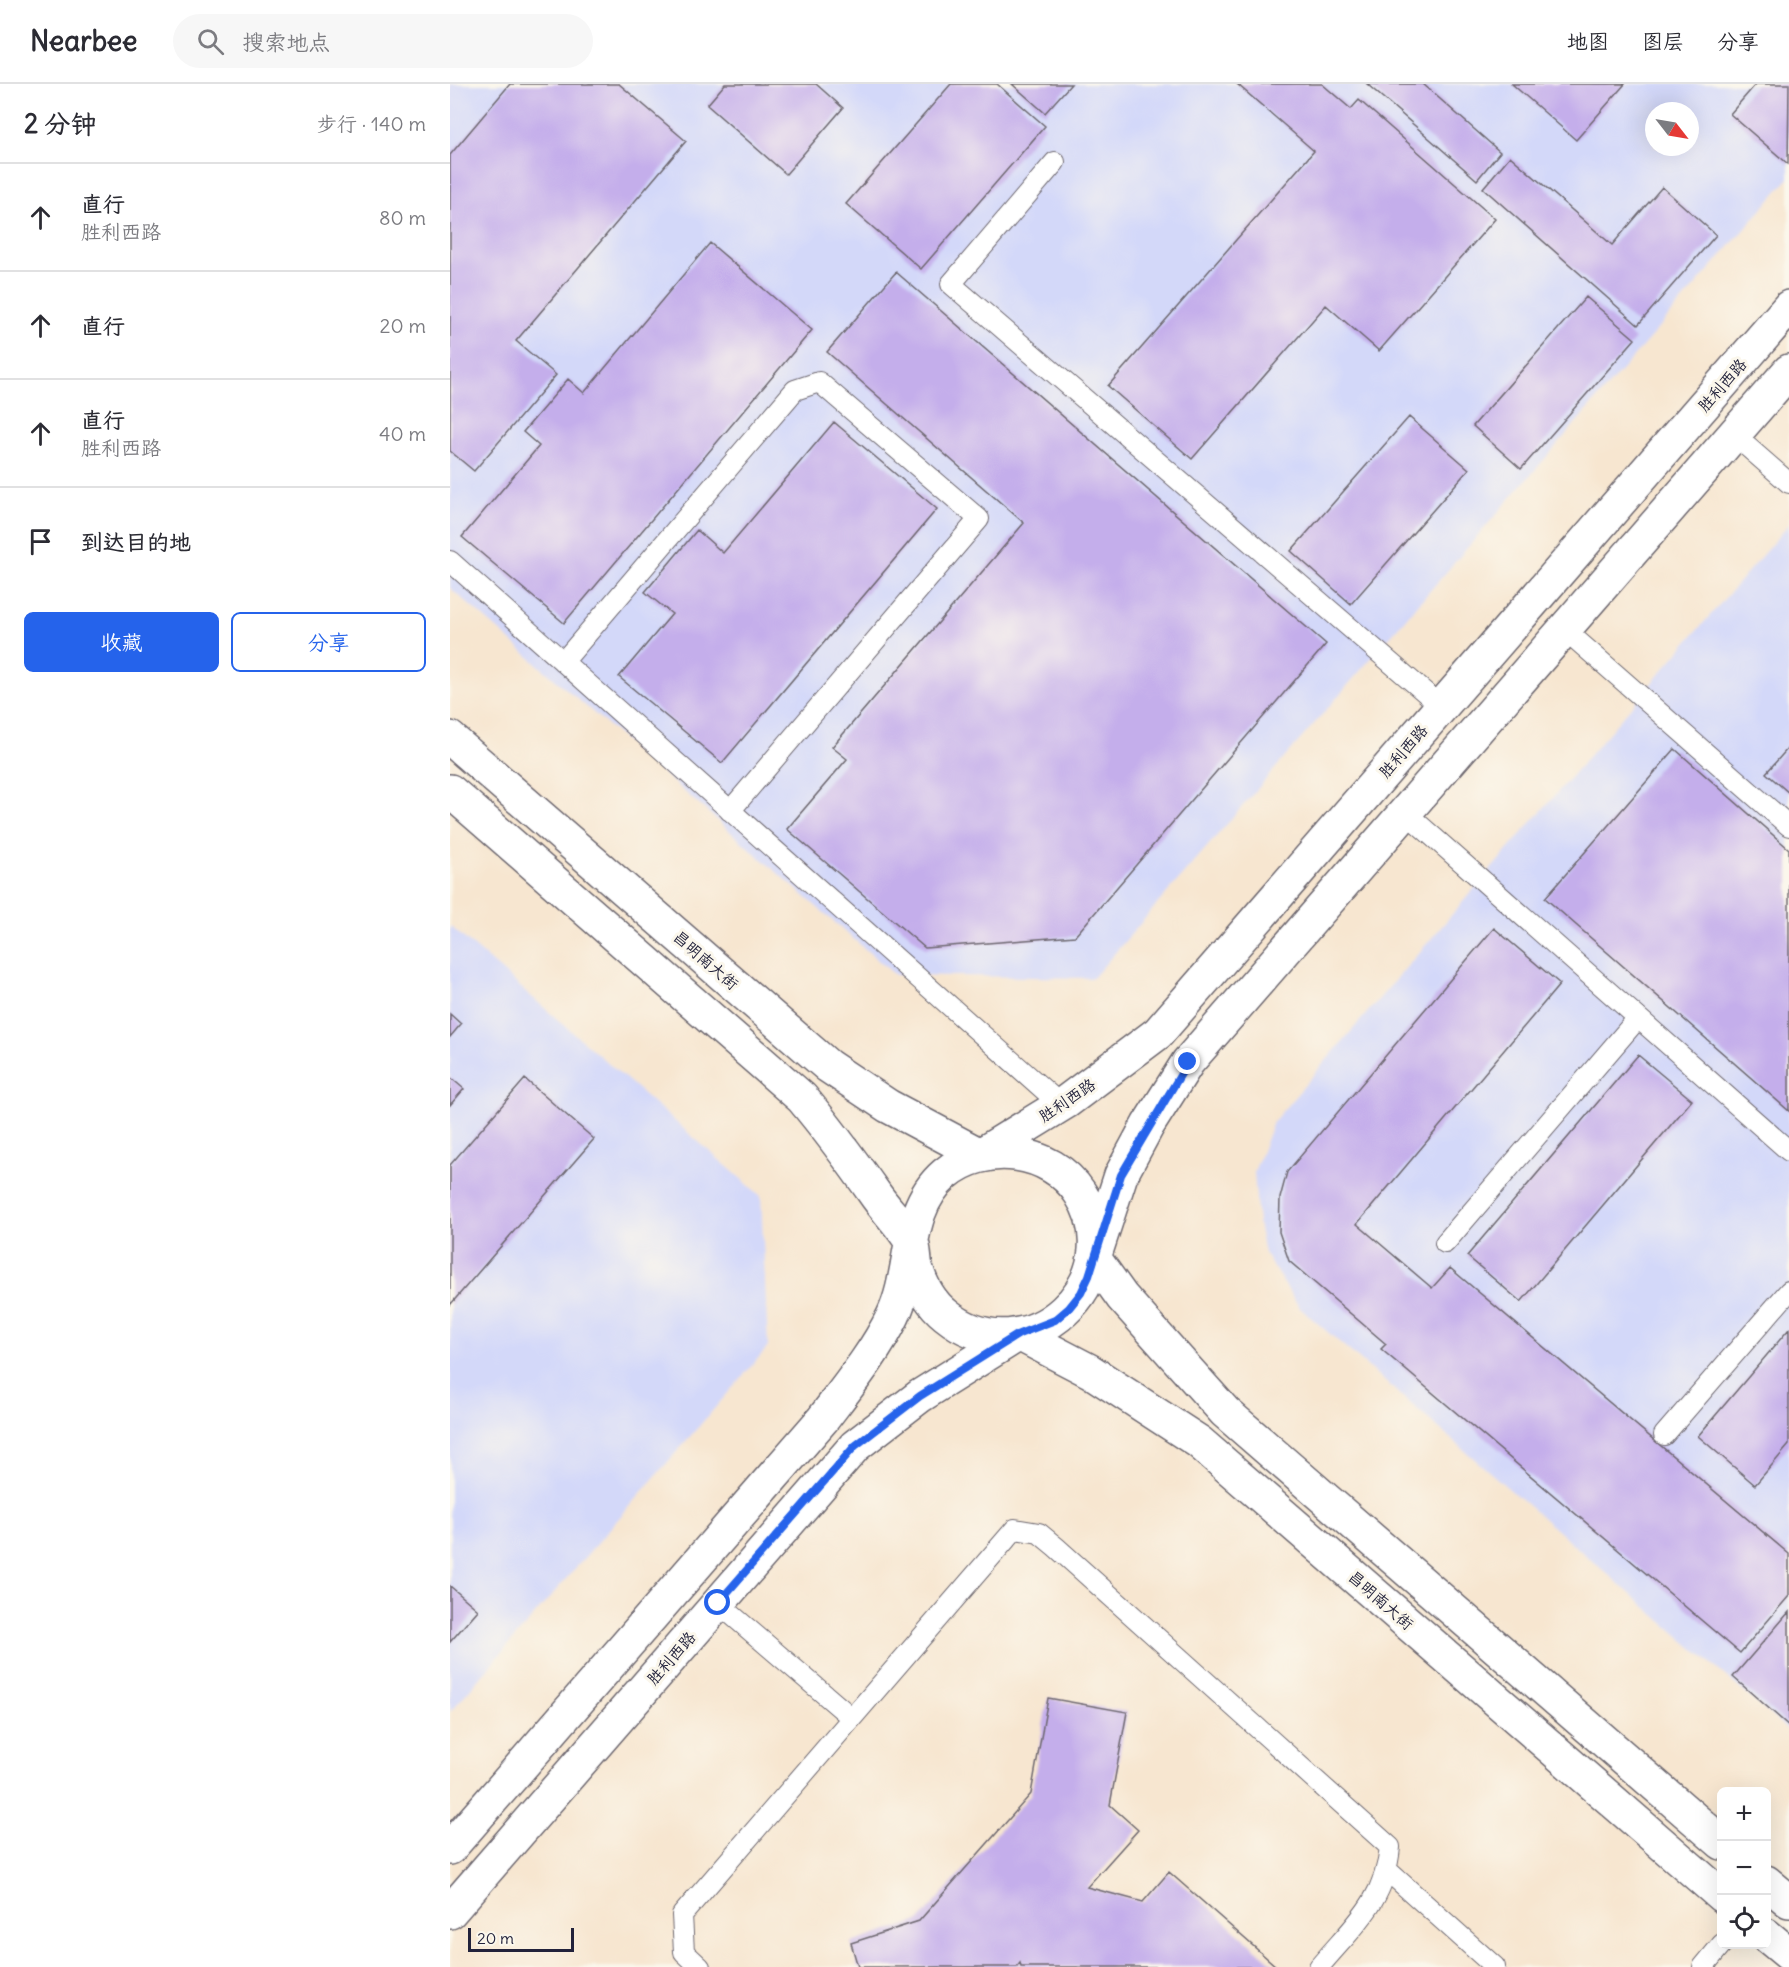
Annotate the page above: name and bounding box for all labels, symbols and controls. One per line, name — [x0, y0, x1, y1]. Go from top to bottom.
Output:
search box — [173, 14, 593, 68]
text: Nearbee — [30, 23, 137, 59]
icon: search — [194, 25, 227, 58]
text: 搜索地点 — [242, 28, 330, 56]
text: 地图 — [1567, 28, 1609, 55]
text: 图层 — [1642, 28, 1684, 55]
text: 分享 — [1717, 28, 1759, 55]
north arrow — [1645, 102, 1699, 156]
text: 2 分钟 — [24, 107, 96, 140]
text: 步行 · 140 m — [317, 111, 426, 136]
text: 直行 — [81, 190, 125, 218]
icon: ahead — [24, 201, 57, 234]
text: 80 m — [379, 205, 426, 230]
text: 胜利西路 — [81, 219, 161, 244]
icon: ahead — [24, 309, 57, 342]
text: 直行 — [81, 312, 125, 340]
text: 20 m — [380, 313, 426, 338]
street label: 胜利西路 — [1693, 354, 1751, 416]
text: 直行 — [81, 406, 125, 434]
icon: ahead — [24, 417, 57, 450]
text: 40 m — [379, 421, 426, 446]
text: 胜利西路 — [81, 435, 161, 460]
icon: arrive — [24, 525, 57, 558]
text: 到达目的地 — [81, 528, 191, 556]
button: 收藏 — [24, 612, 219, 672]
button: 分享 — [231, 612, 426, 672]
street label: 胜利西路 — [1374, 720, 1432, 782]
street label: 昌明南大街 — [669, 926, 743, 994]
route end — [1174, 1048, 1200, 1074]
street label: 胜利西路 — [1035, 1074, 1099, 1126]
street label: 昌明南大街 — [1344, 1566, 1418, 1634]
route start — [704, 1589, 730, 1615]
street label: 胜利西路 — [642, 1627, 700, 1689]
map controls — [1717, 1787, 1771, 1949]
button: + — [1717, 1787, 1771, 1841]
button: − — [1717, 1841, 1771, 1895]
button: locate — [1717, 1895, 1771, 1949]
scale bar — [468, 1925, 574, 1952]
text: 20 m — [477, 1928, 514, 1948]

